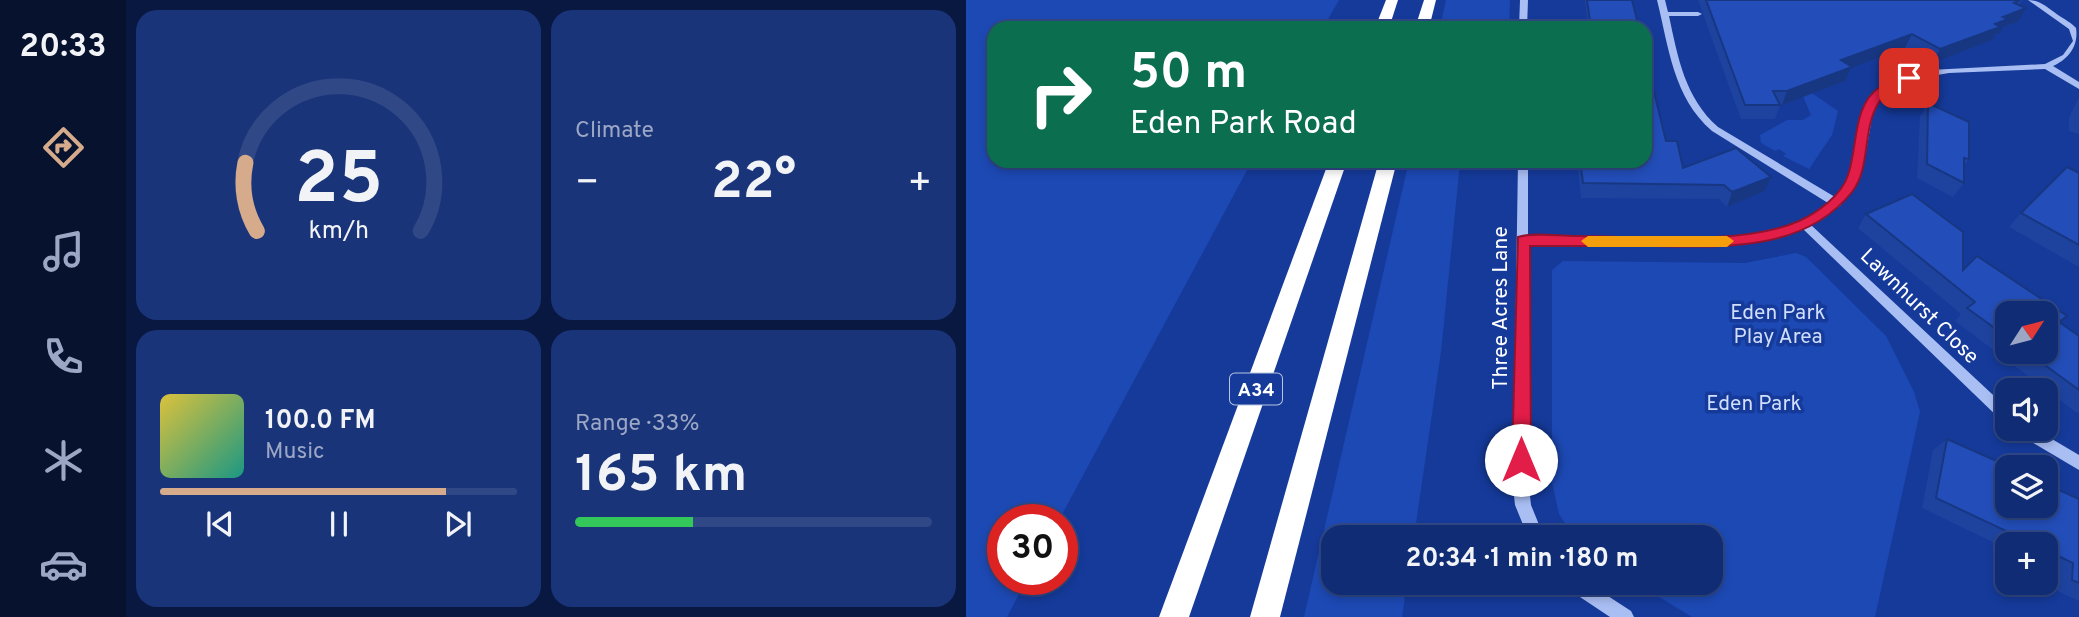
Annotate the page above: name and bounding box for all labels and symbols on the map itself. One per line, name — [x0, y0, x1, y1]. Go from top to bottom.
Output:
pin — [1879, 48, 1939, 108]
street label: Three Acres Lane — [1488, 226, 1515, 390]
street label: Lawnhurst Close — [1854, 243, 1984, 371]
park label: Eden Park Play Area — [1730, 300, 1826, 351]
north arrow — [1995, 301, 2058, 364]
road number: A34 — [1230, 374, 1282, 404]
park label: Eden Park — [1706, 391, 1802, 418]
position arrow — [1484, 423, 1558, 497]
speed limit sign: 30 — [987, 504, 1078, 595]

